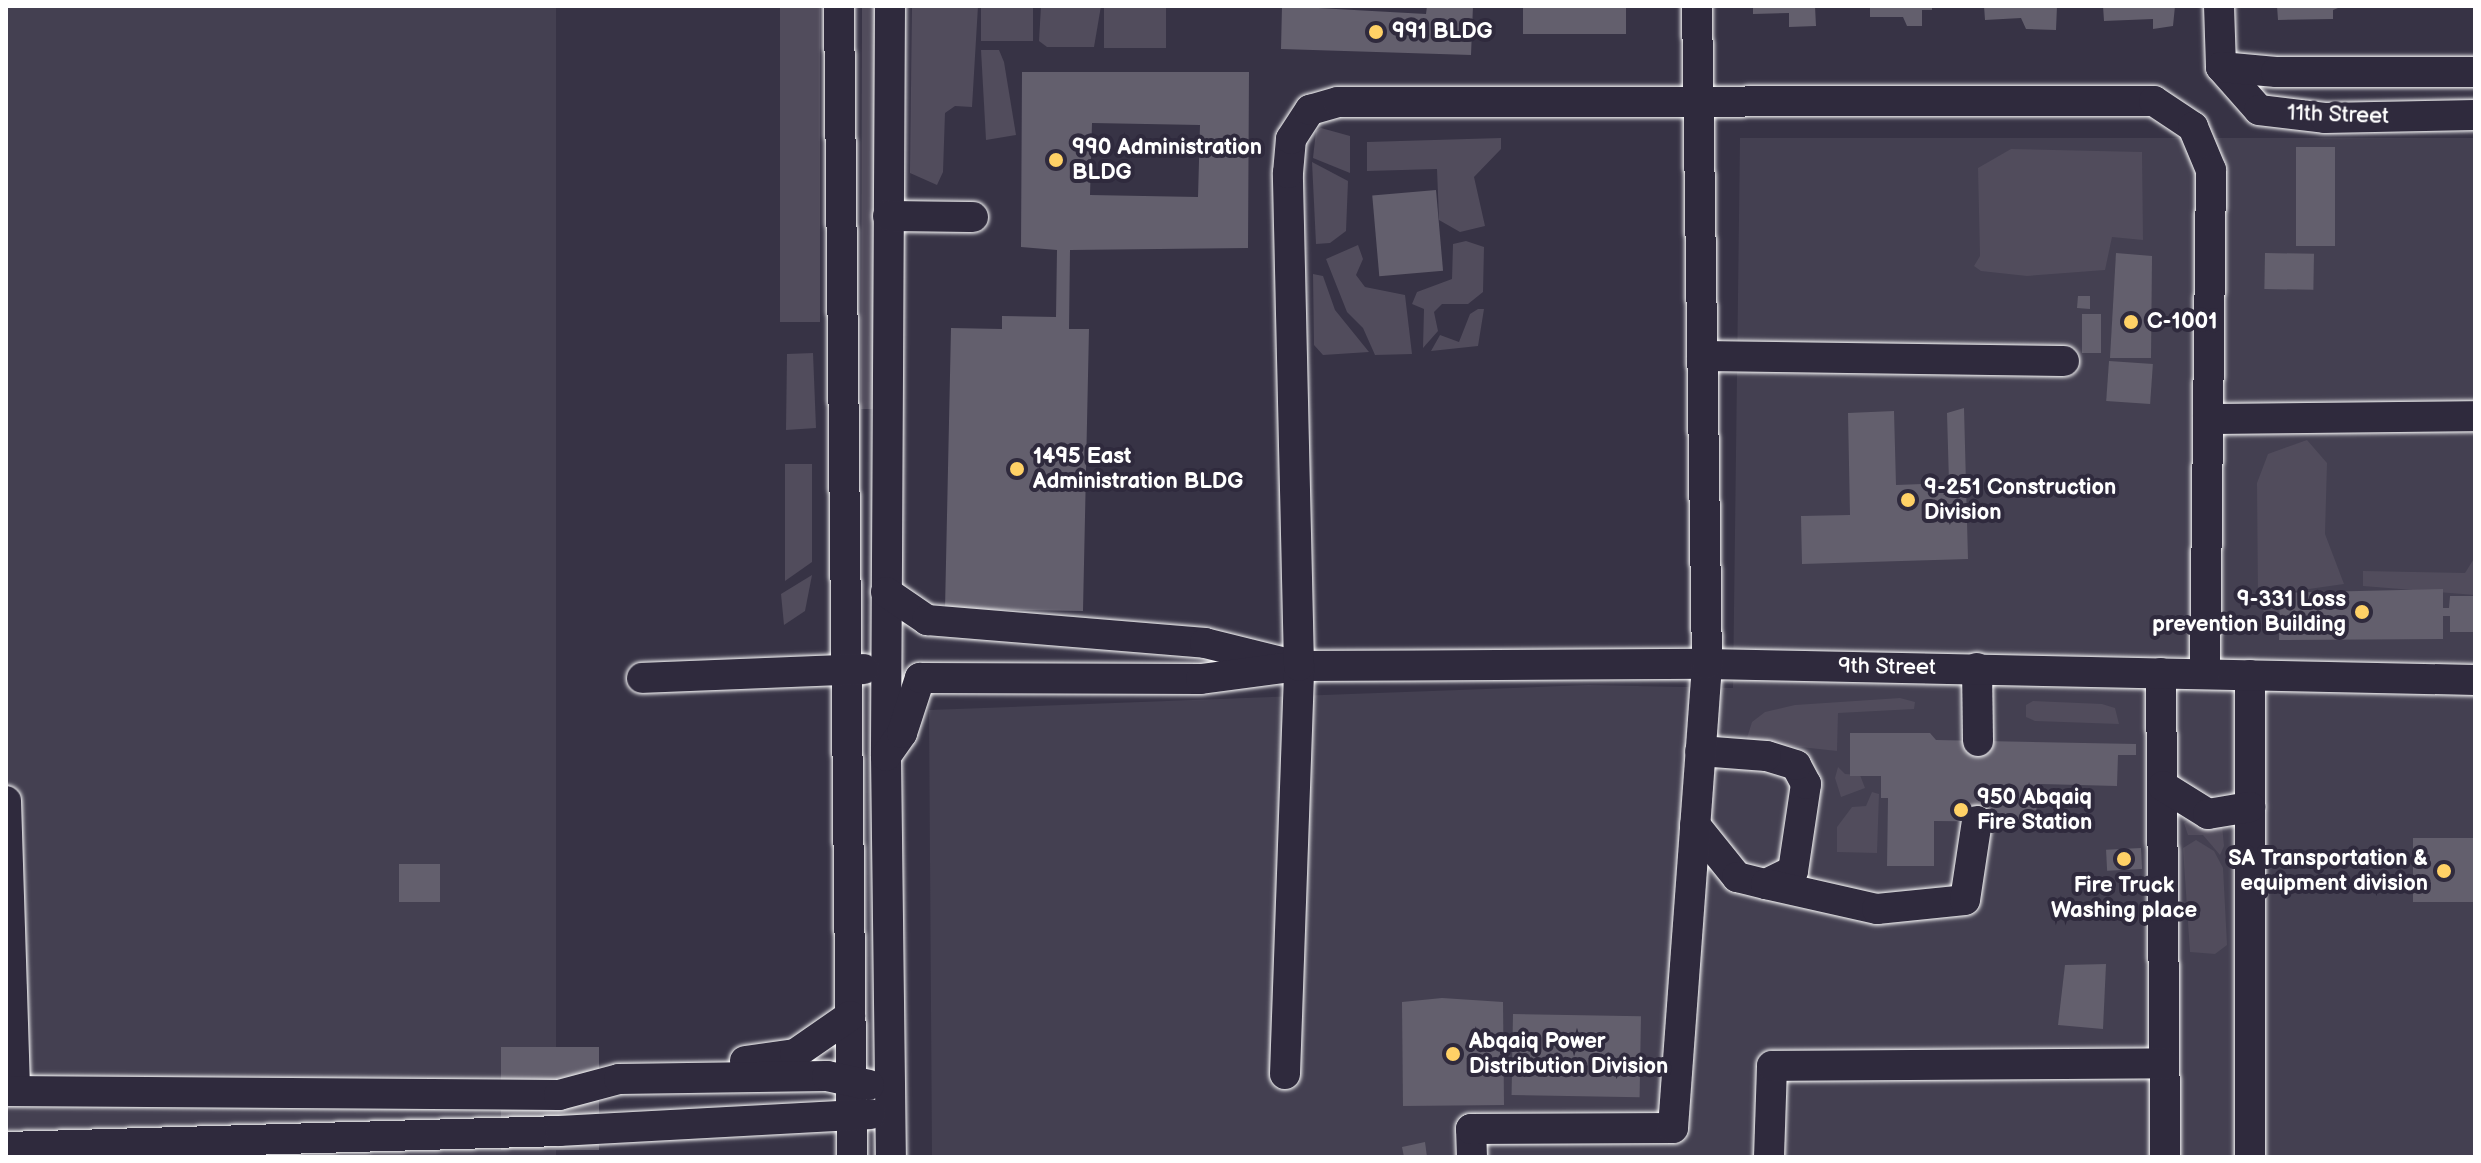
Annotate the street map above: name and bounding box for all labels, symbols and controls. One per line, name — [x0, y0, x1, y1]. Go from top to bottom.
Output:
place label: 991 BLDG — [1392, 19, 1493, 45]
marker: 991 BLDG — [1367, 23, 1385, 41]
street label: 11th Street — [2286, 100, 2390, 130]
place label: 990 Administration BLDG — [1072, 134, 1262, 186]
marker: 990 Administration BLDG — [1047, 151, 1065, 169]
place label: C-1001 — [2147, 309, 2218, 335]
marker: C-1001 — [2122, 313, 2140, 331]
place label: 1495 East Administration BLDG — [1033, 443, 1243, 494]
marker: 1495 East Administration BLDG — [1008, 460, 1026, 478]
place label: 9-251 Construction Division — [1924, 474, 2116, 526]
marker: 9-251 Construction Division — [1899, 491, 1917, 509]
place label: 9-331 Loss prevention Building — [2152, 586, 2346, 638]
marker: 9-331 Loss prevention Building — [2353, 603, 2371, 621]
street label: 9th Street — [1838, 653, 1936, 681]
place label: 950 Abqaiq Fire Station — [1977, 784, 2092, 836]
marker: 950 Abqaiq Fire Station — [1952, 801, 1970, 819]
place label: SA Transportation & equipment division — [2228, 845, 2428, 896]
marker: Fire Truck Washing place — [2115, 850, 2133, 868]
marker: SA Transportation & equipment division — [2435, 862, 2453, 880]
place label: Fire Truck Washing place — [2051, 872, 2197, 924]
place label: Abqaiq Power Distribution Division — [1469, 1028, 1668, 1080]
marker: Abqaiq Power Distribution Division — [1444, 1045, 1462, 1063]

